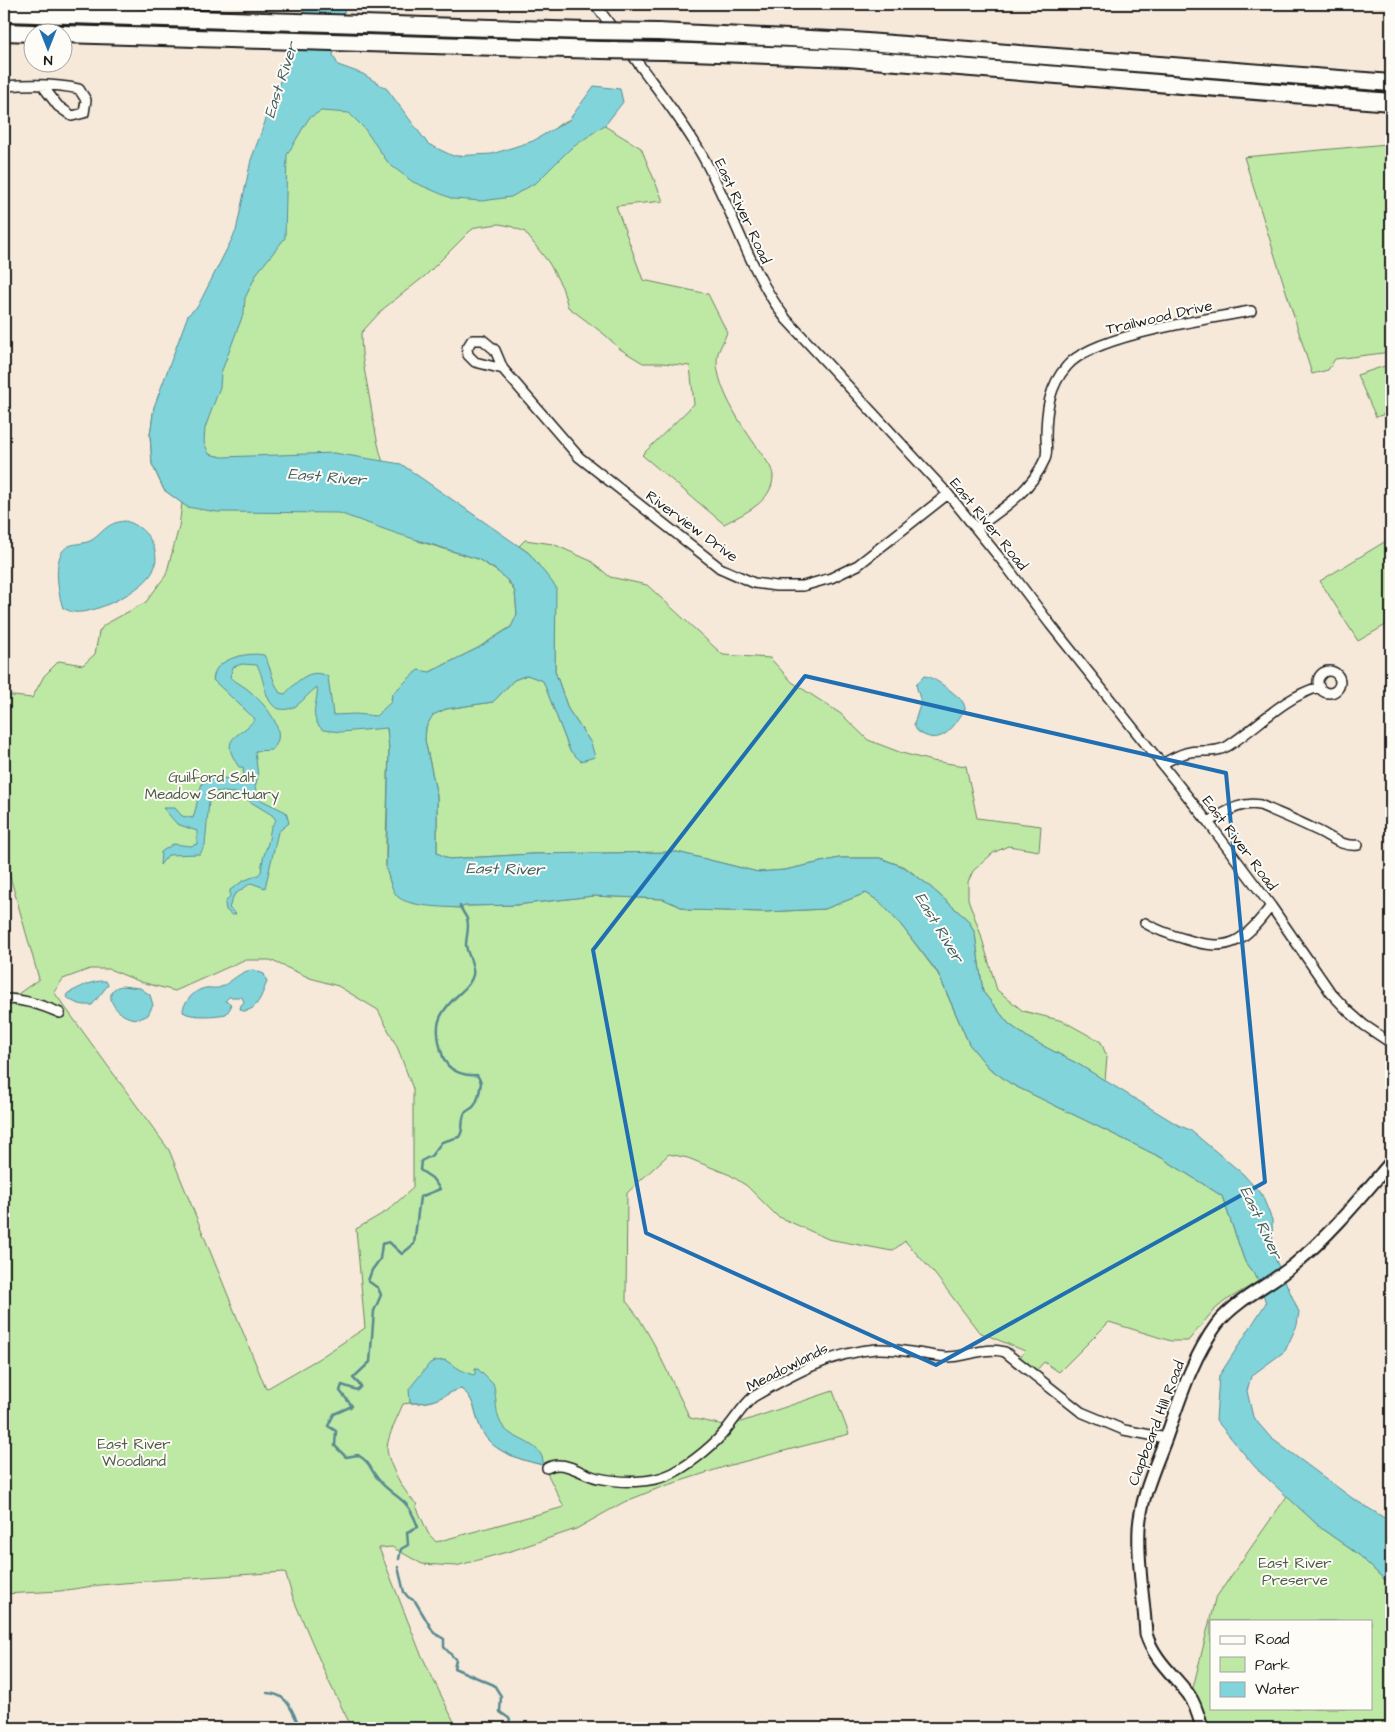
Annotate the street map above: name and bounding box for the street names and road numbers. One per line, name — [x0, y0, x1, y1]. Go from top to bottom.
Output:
street label: East River Road — [709, 155, 776, 267]
street label: Trailwood Drive — [1104, 295, 1214, 340]
street label: East River Road — [945, 474, 1033, 575]
street label: Riverview Drive — [641, 486, 742, 567]
street label: East River Road — [1197, 792, 1282, 895]
street label: Meadowlands — [743, 1338, 832, 1397]
street label: Clapboard Hill Road — [1123, 1358, 1190, 1489]

